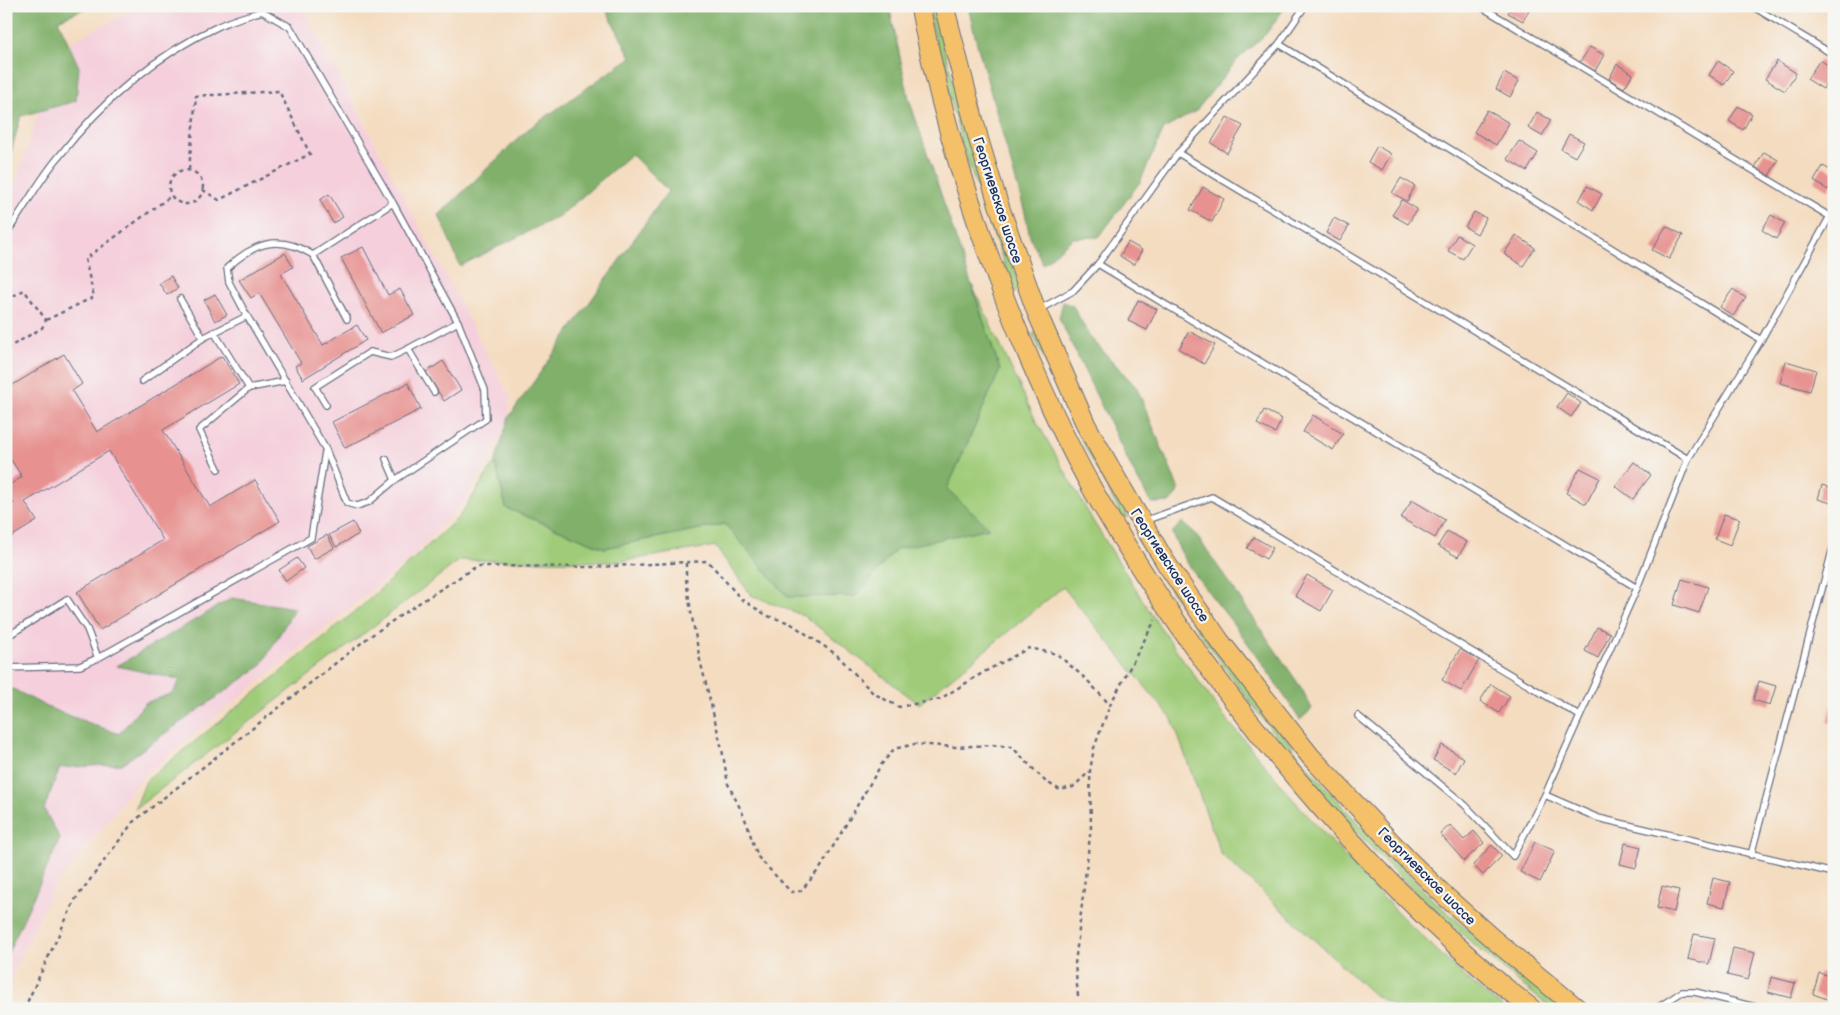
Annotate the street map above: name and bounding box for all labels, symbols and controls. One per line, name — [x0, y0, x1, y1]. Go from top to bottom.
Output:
street label: Георгиевское шоссе — [969, 135, 1026, 266]
street label: Георгиевское шоссе — [1127, 505, 1213, 625]
street label: Георгиевское шоссе — [1374, 824, 1479, 929]

